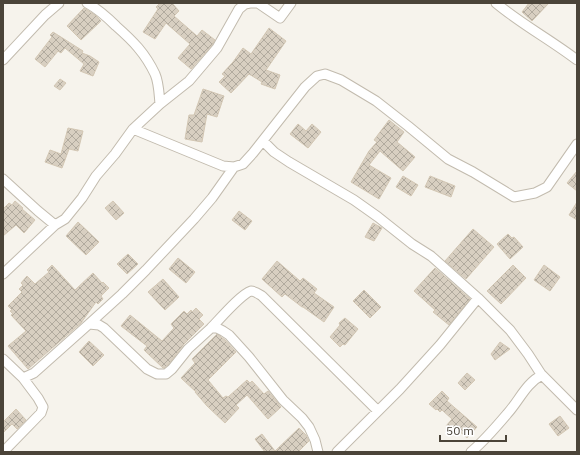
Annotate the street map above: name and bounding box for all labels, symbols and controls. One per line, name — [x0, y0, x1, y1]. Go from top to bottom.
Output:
scale bar — [440, 417, 506, 443]
text: 50 m — [446, 423, 474, 438]

